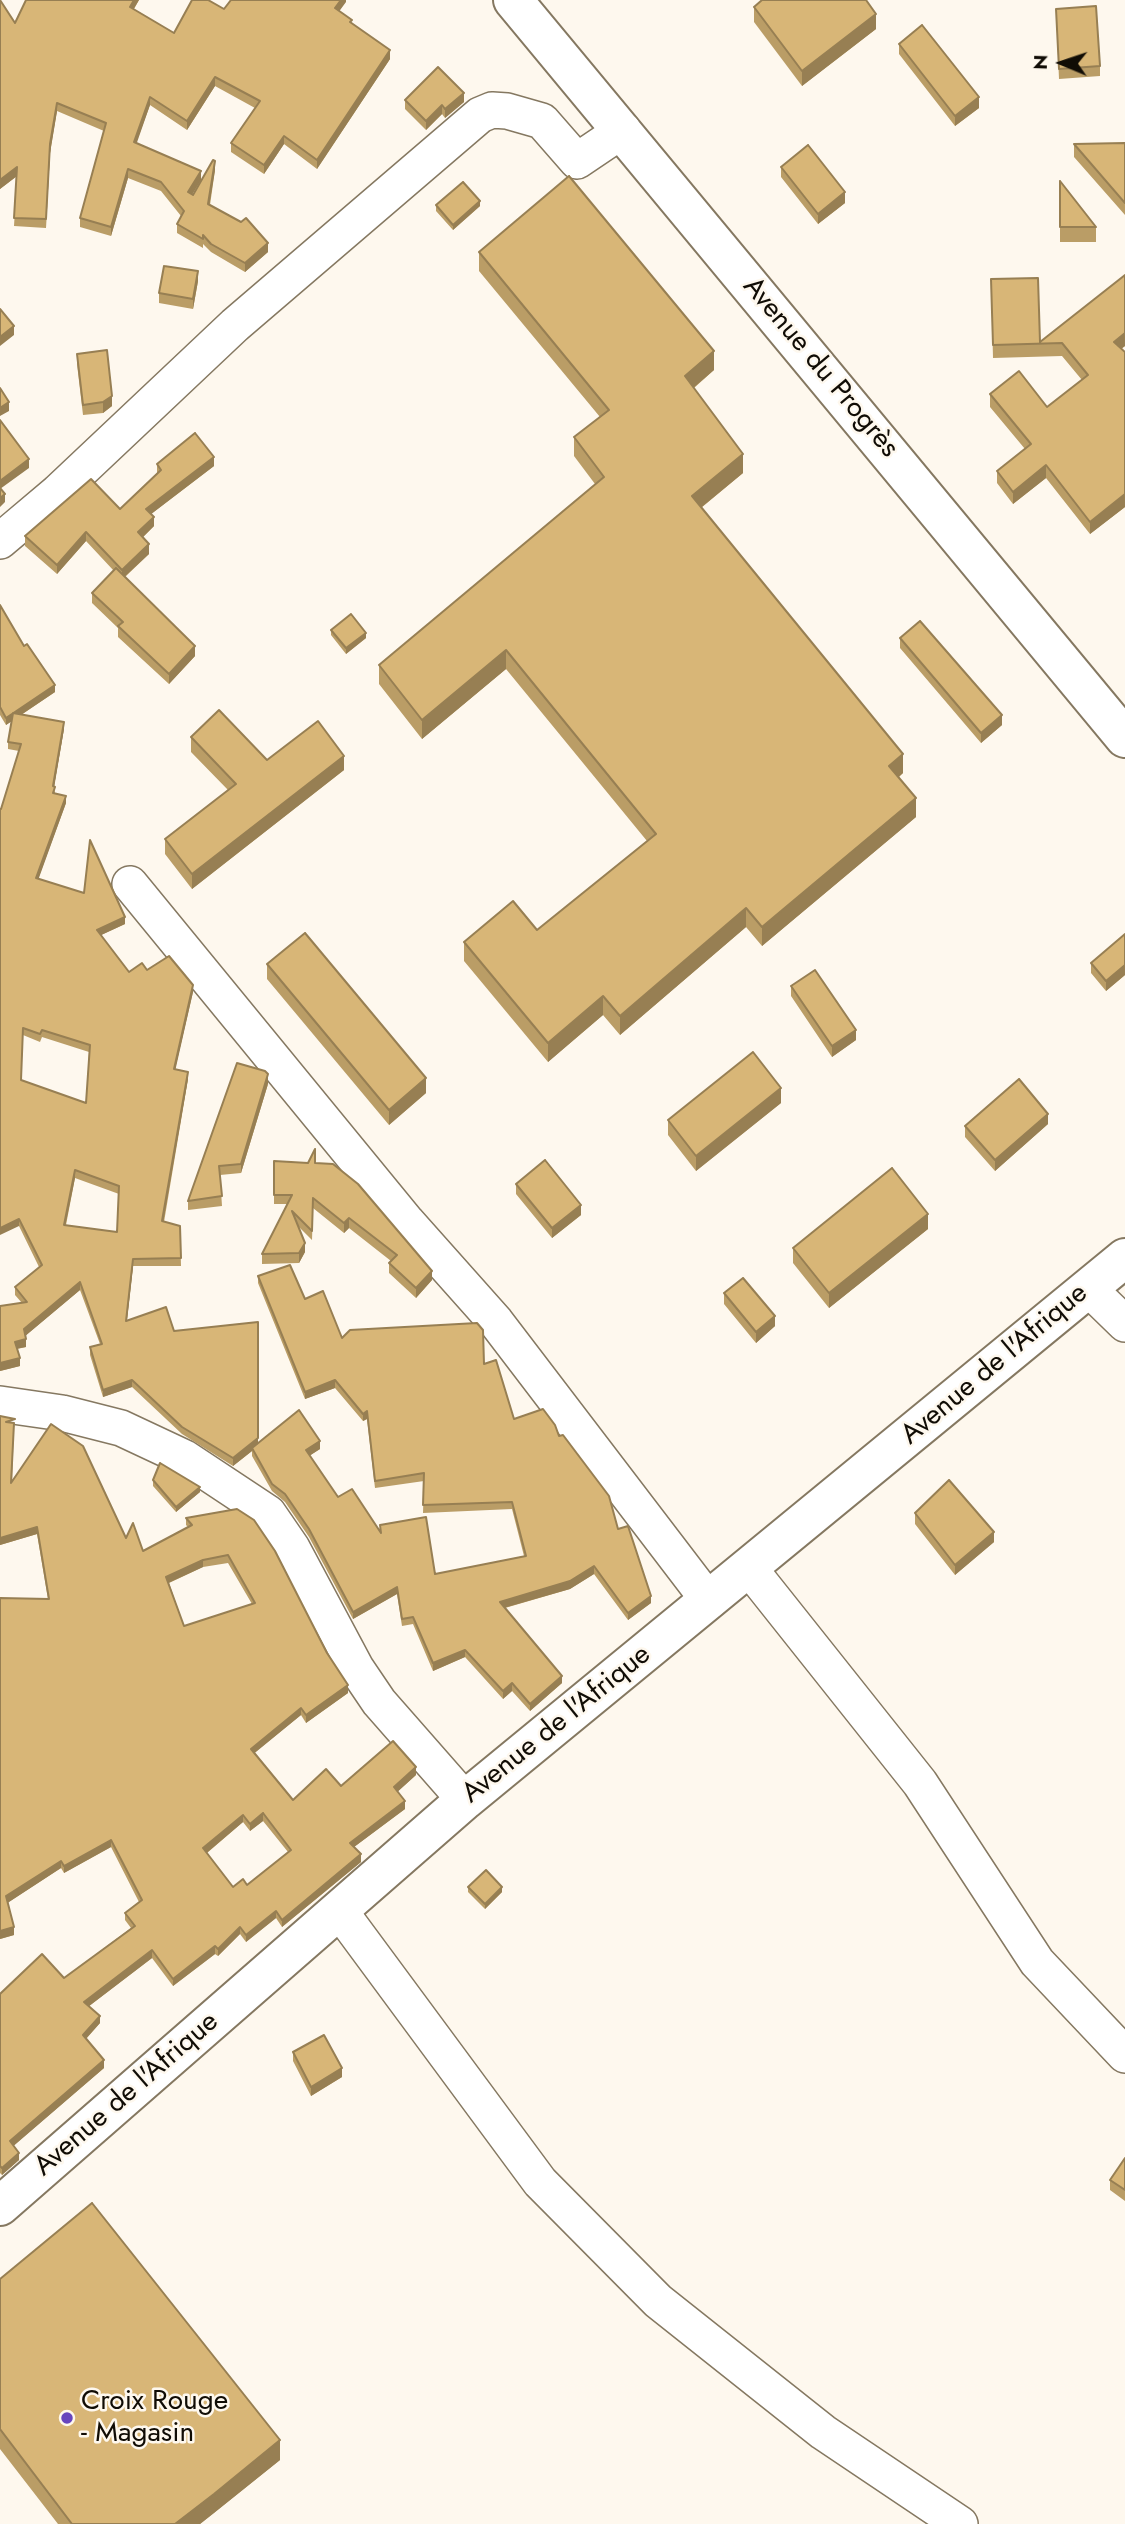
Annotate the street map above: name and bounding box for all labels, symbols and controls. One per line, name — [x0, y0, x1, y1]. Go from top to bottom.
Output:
north arrow — [1027, 28, 1097, 98]
text: N — [1027, 54, 1054, 70]
street label: Avenue du Progrès — [735, 271, 905, 465]
street label: Avenue de l'Afrique — [895, 1277, 1095, 1453]
street label: Avenue de l'Afrique — [456, 1639, 658, 1811]
street label: Avenue de l'Afrique — [28, 2006, 226, 2184]
place label: Croix Rouge - Magasin — [81, 2385, 228, 2451]
marker: Croix Rouge - Magasin — [59, 2410, 75, 2426]

